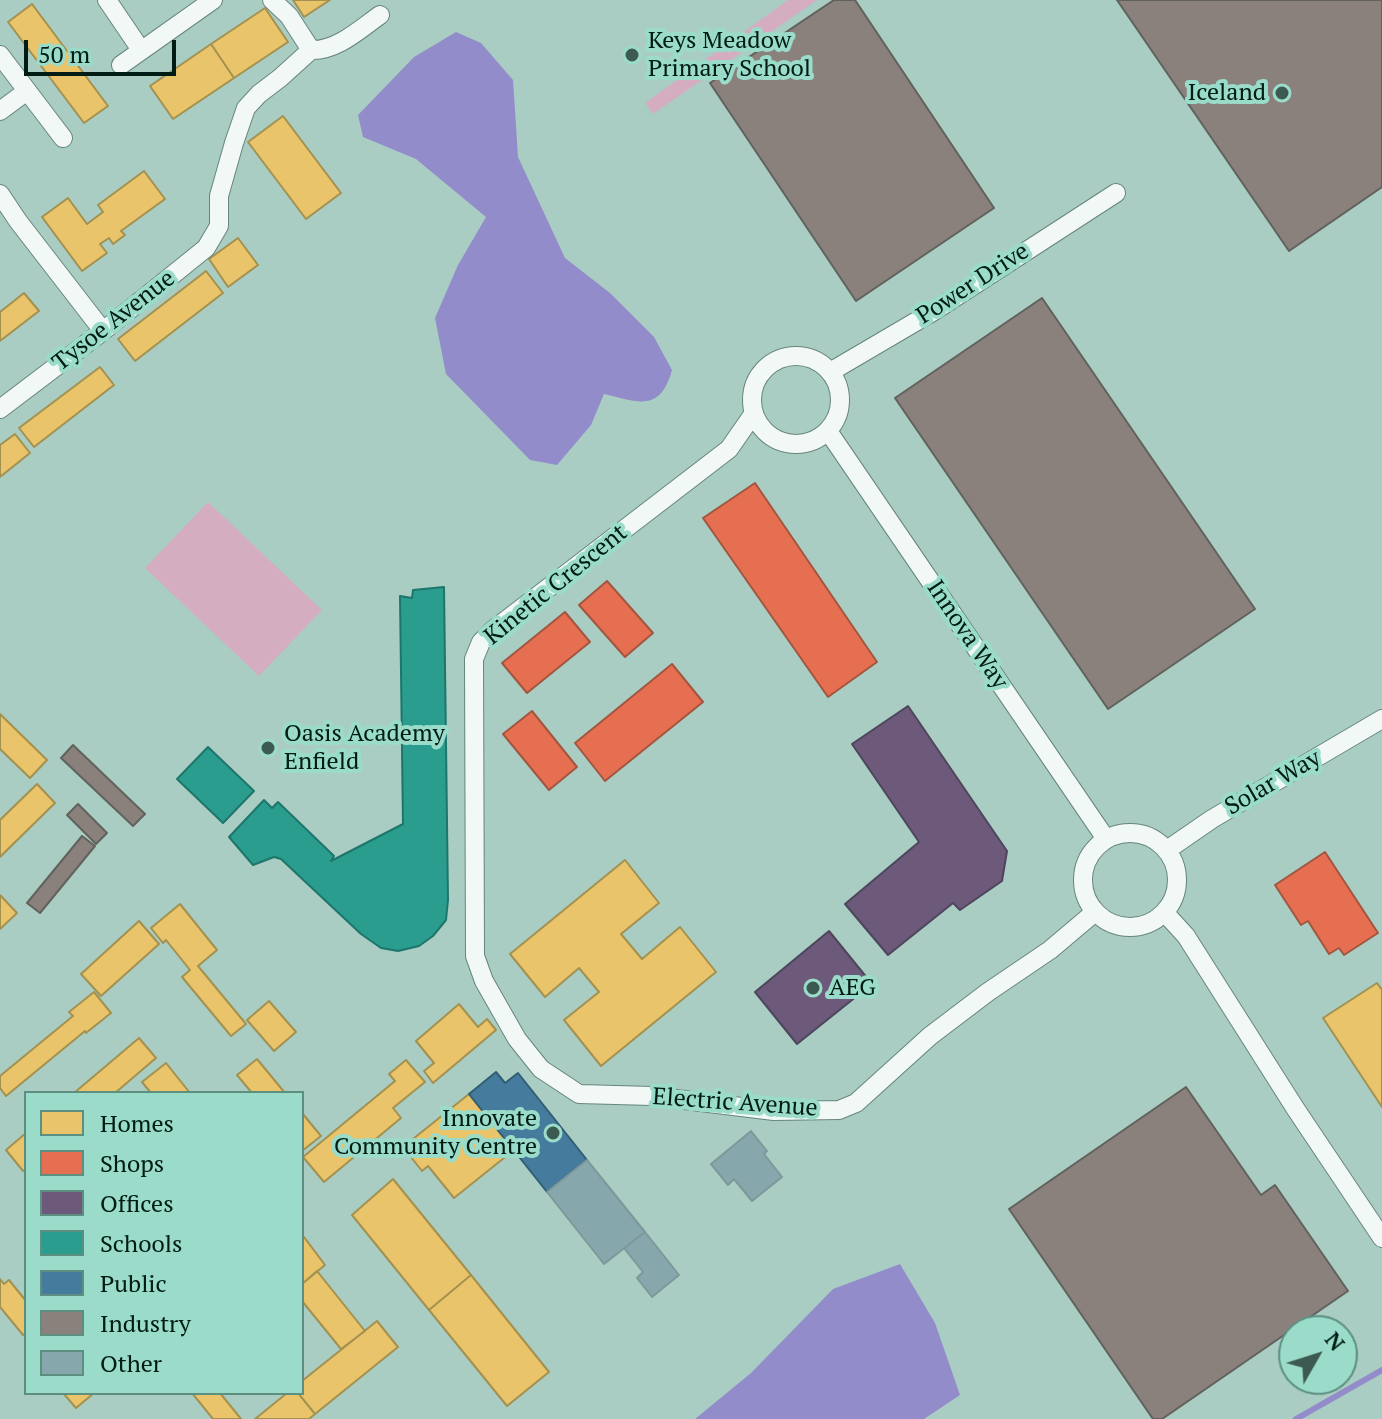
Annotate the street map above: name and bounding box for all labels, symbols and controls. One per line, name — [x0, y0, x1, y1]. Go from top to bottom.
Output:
scale bar — [28, 24, 180, 74]
place label: Keys Meadow Primary School — [648, 27, 811, 83]
text: 50 m — [38, 38, 90, 70]
marker: Keys Meadow Primary School — [623, 46, 641, 64]
place label: Iceland — [1188, 79, 1266, 107]
marker: Iceland — [1273, 84, 1291, 102]
street label: Power Drive — [911, 237, 1035, 331]
street label: Tysoe Avenue — [47, 264, 181, 378]
street label: Kinetic Crescent — [479, 519, 633, 651]
street label: Innova Way — [920, 575, 1014, 695]
place label: Oasis Academy Enfield — [284, 720, 445, 776]
marker: Oasis Academy Enfield — [259, 739, 277, 757]
street label: Solar Way — [1220, 744, 1326, 822]
place label: AEG — [829, 974, 876, 1002]
marker: AEG — [804, 979, 822, 997]
street label: Electric Avenue — [652, 1083, 818, 1123]
legend — [24, 1091, 304, 1395]
place label: Innovate Community Centre — [334, 1105, 537, 1161]
text: Homes — [100, 1107, 174, 1139]
marker: Innovate Community Centre — [544, 1124, 562, 1142]
text: Shops — [100, 1147, 164, 1179]
text: Offices — [100, 1187, 174, 1219]
text: Schools — [100, 1227, 182, 1259]
text: Public — [100, 1267, 167, 1299]
text: Industry — [100, 1307, 191, 1339]
north arrow — [1278, 1315, 1358, 1395]
text: N — [1319, 1325, 1352, 1356]
text: Other — [100, 1347, 162, 1379]

